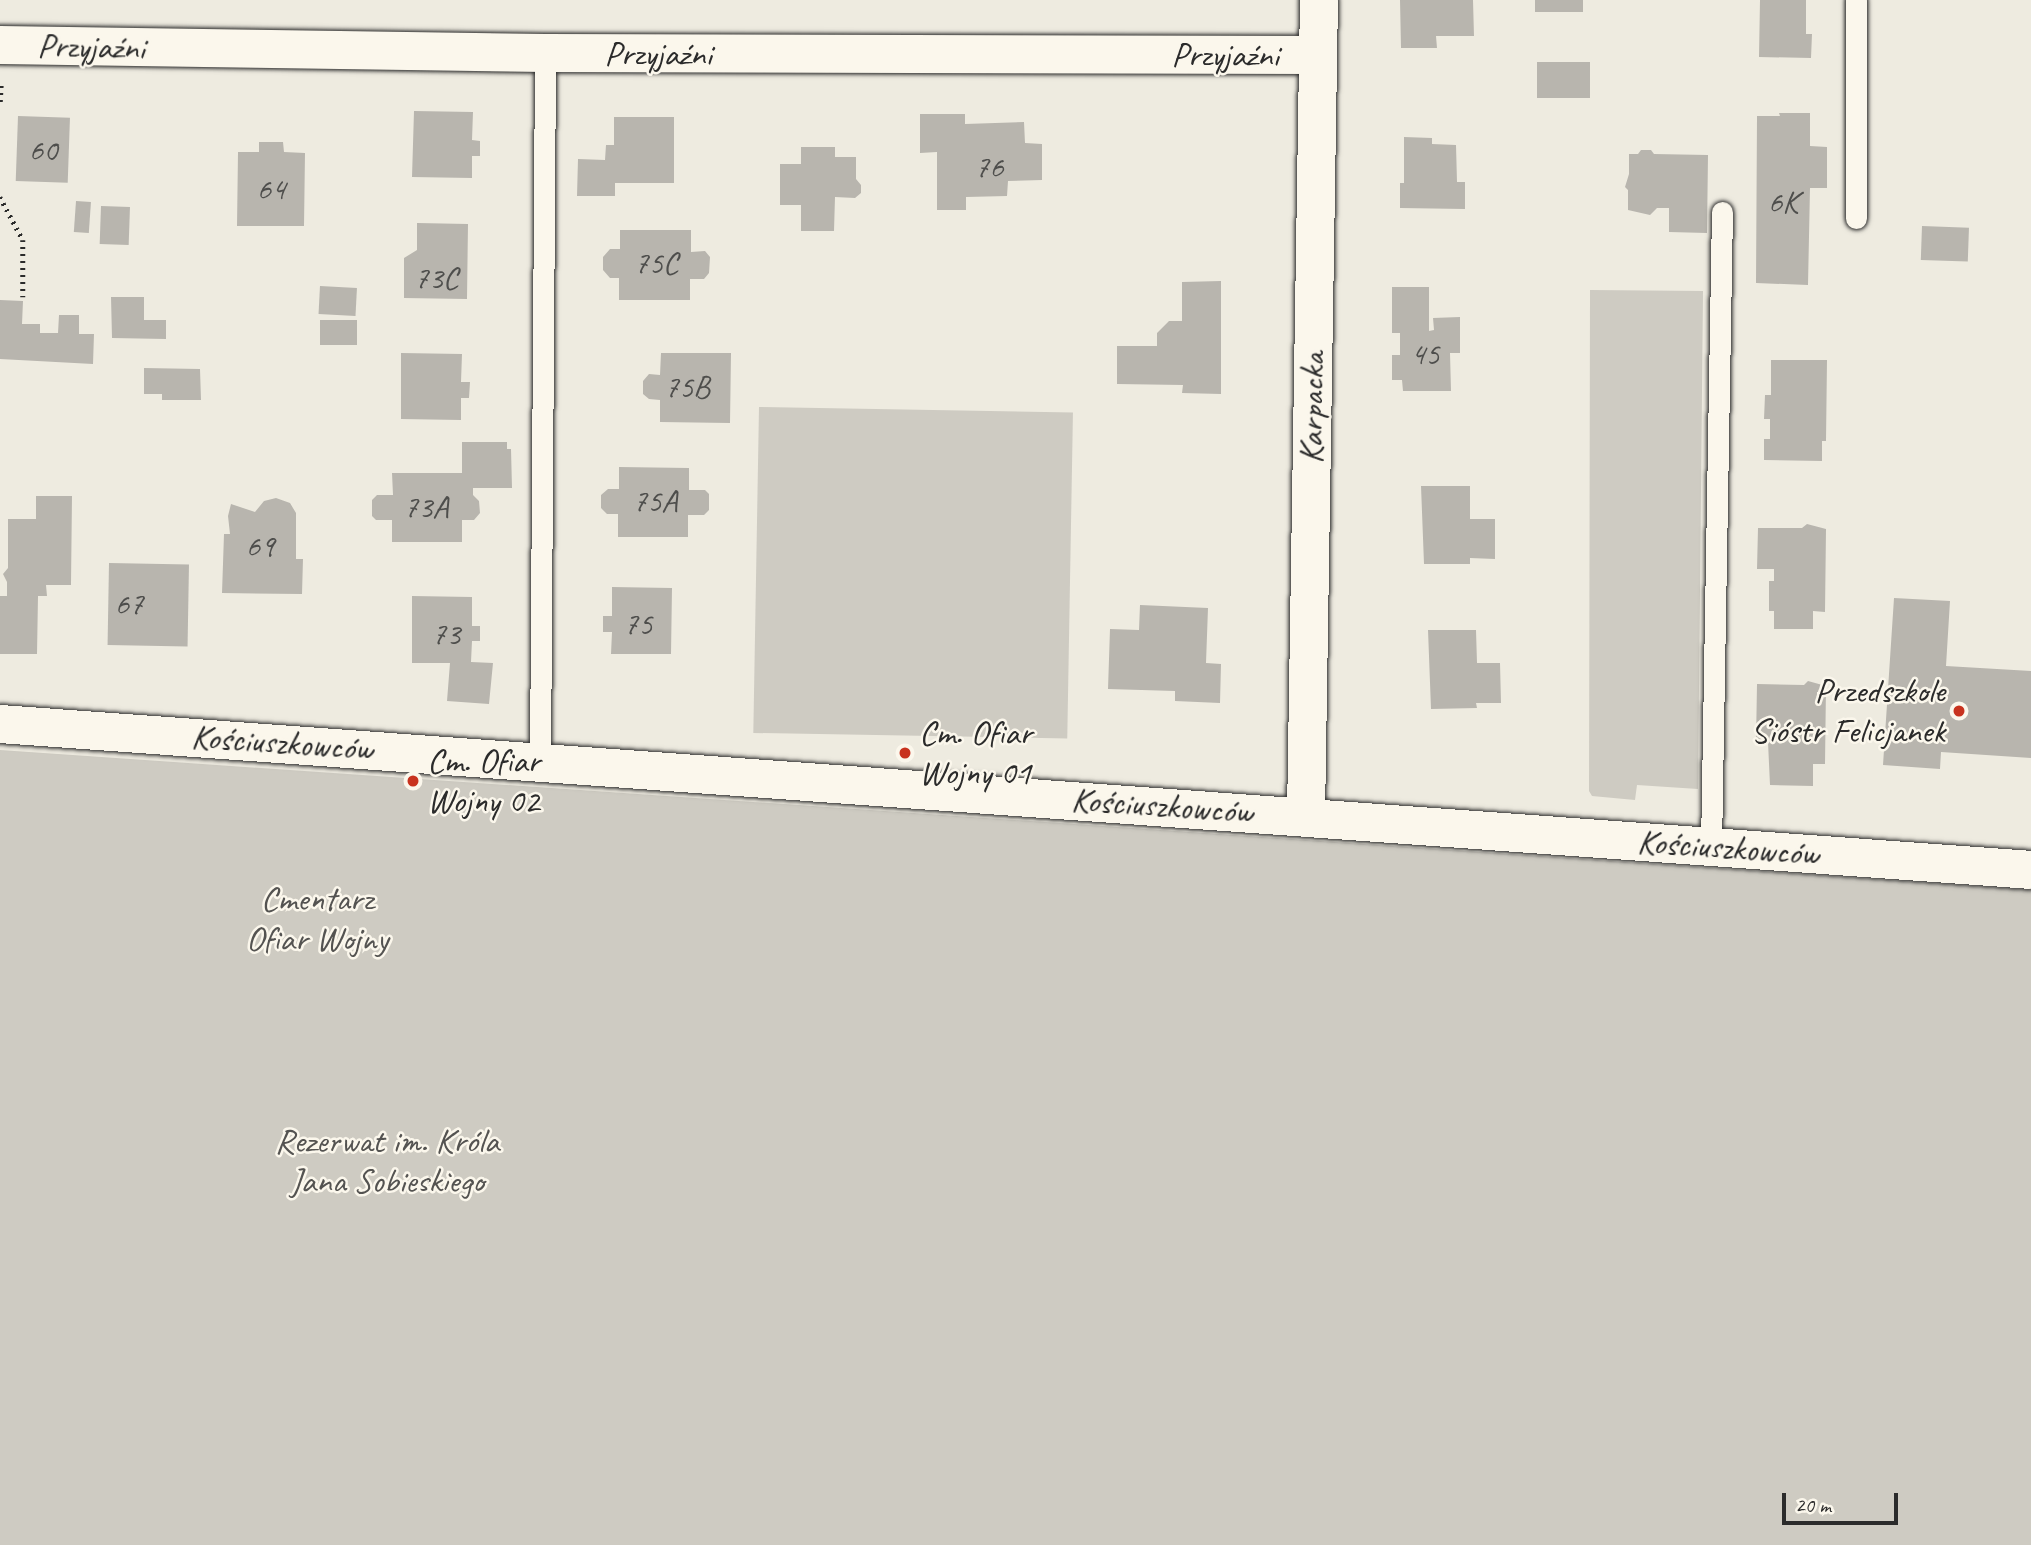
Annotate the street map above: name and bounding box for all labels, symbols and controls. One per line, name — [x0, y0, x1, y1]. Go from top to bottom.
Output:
street label: Przyjaźni — [37, 25, 145, 69]
street label: Przyjaźni — [604, 33, 712, 75]
street label: Przyjaźni — [1171, 34, 1279, 76]
house number: 60 — [29, 131, 57, 169]
house number: 76 — [975, 148, 1003, 186]
house number: 64 — [257, 170, 285, 208]
house number: 6K — [1768, 183, 1798, 221]
house number: 75C — [634, 244, 678, 282]
house number: 73C — [414, 259, 458, 297]
house number: 45 — [1411, 335, 1439, 373]
street label: Karpacka — [1290, 352, 1334, 464]
house number: 75B — [664, 368, 710, 406]
house number: 75A — [633, 482, 677, 520]
house number: 73A — [404, 488, 448, 526]
house number: 69 — [246, 527, 274, 565]
house number: 67 — [115, 585, 143, 623]
house number: 75 — [624, 605, 652, 643]
house number: 73 — [432, 615, 460, 653]
place label: Przedszkole Sióstr Felicjanek — [1751, 670, 1945, 752]
marker: Przedszkole Sióstr Felicjanek — [1951, 703, 1967, 719]
place label: Cm. Ofiar Wojny 01 — [919, 712, 1032, 794]
street label: Kościuszkowców — [190, 716, 374, 770]
place label: Cm. Ofiar Wojny 02 — [427, 740, 540, 822]
marker: Cm. Ofiar Wojny 01 — [897, 745, 913, 761]
marker: Cm. Ofiar Wojny 02 — [405, 773, 421, 789]
street label: Kościuszkowców — [1070, 779, 1254, 833]
street label: Kościuszkowców — [1636, 821, 1820, 875]
park label: Cmentarz Ofiar Wojny — [246, 878, 388, 960]
park label: Rezerwat im. Króla Jana Sobieskiego — [276, 1120, 498, 1202]
scale bar — [1786, 1478, 1902, 1522]
text: 20 m — [1795, 1492, 1831, 1518]

